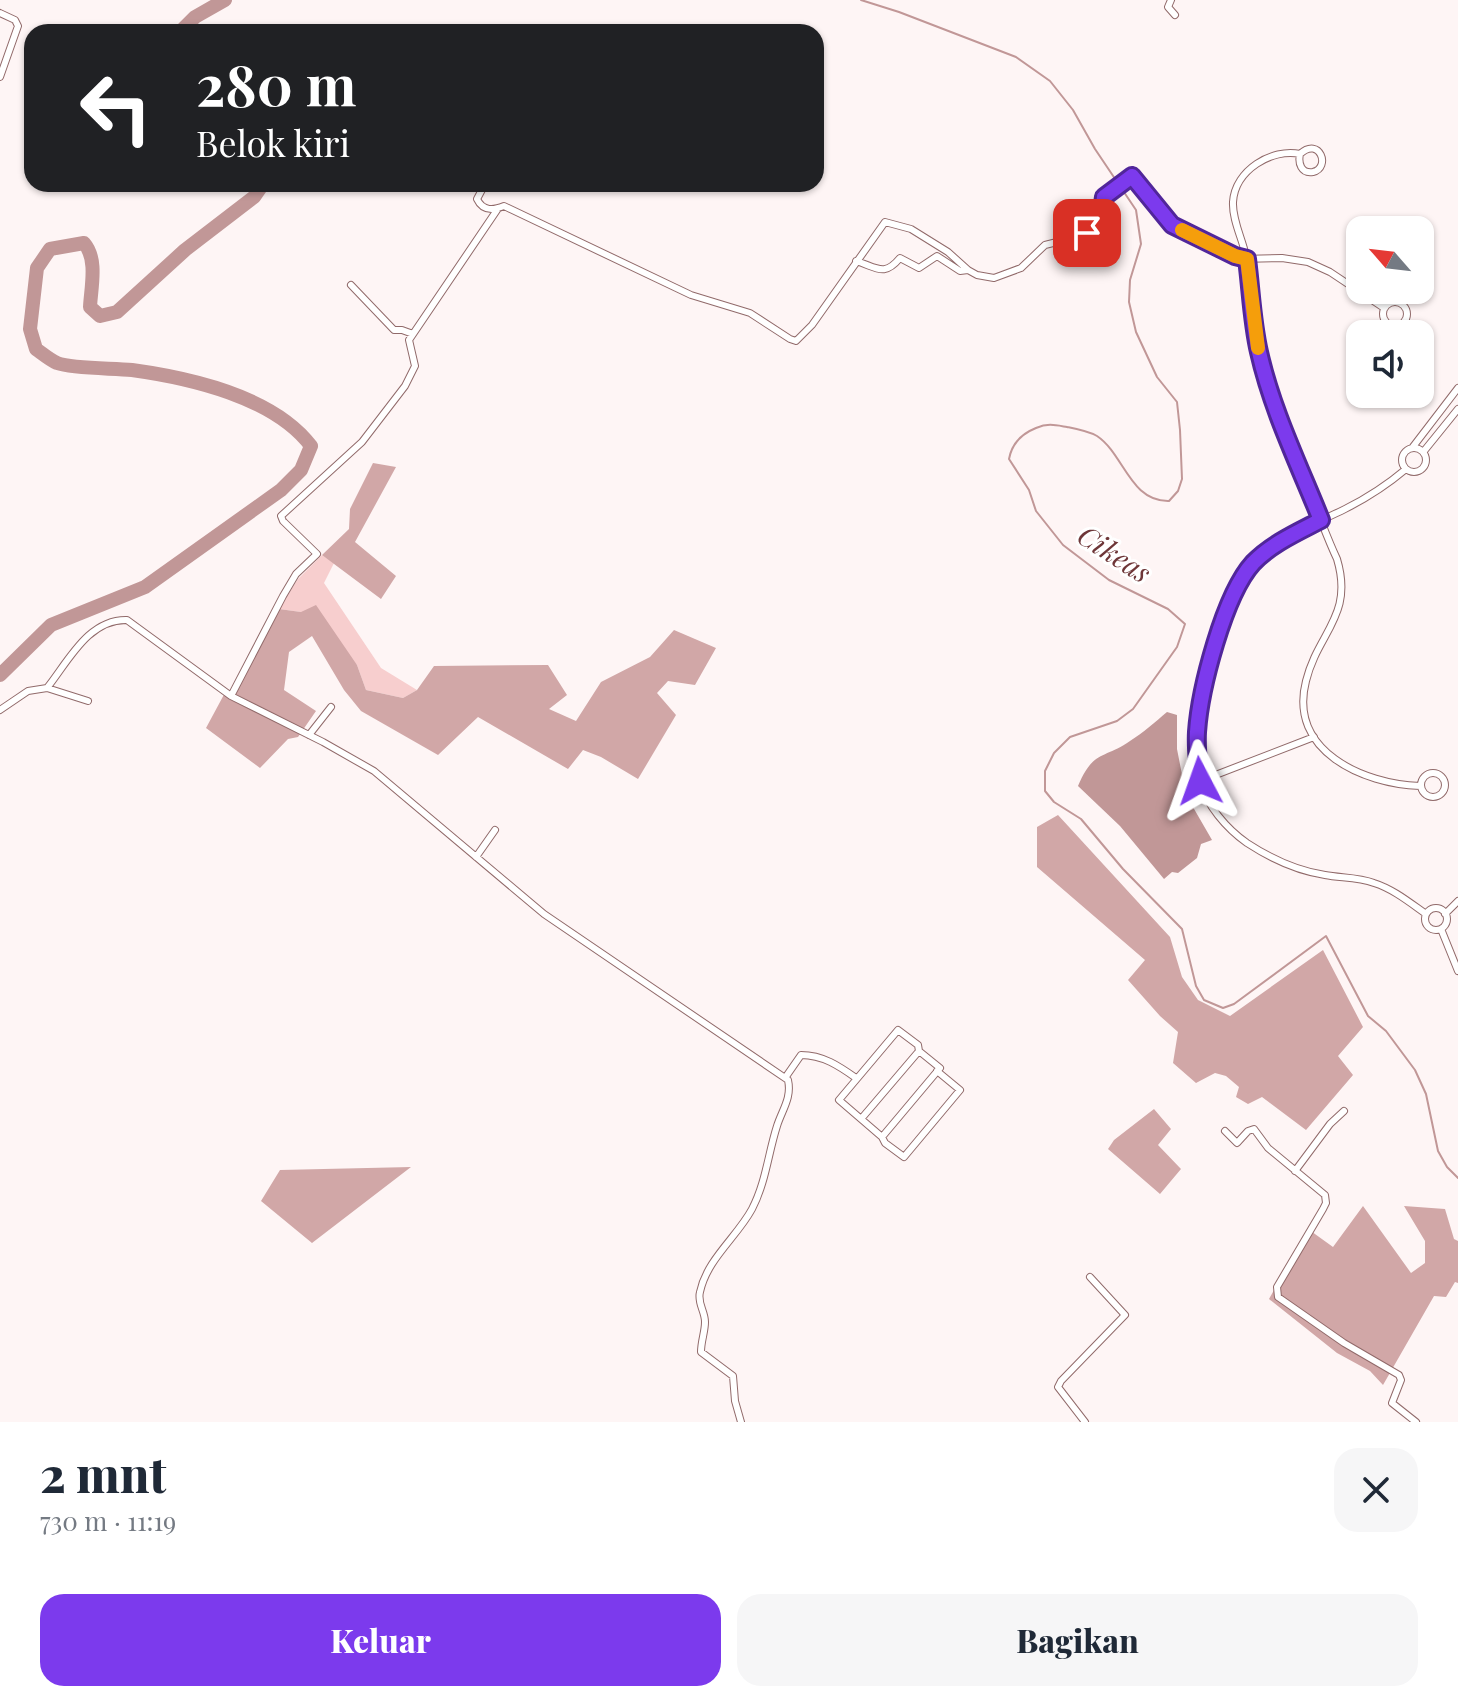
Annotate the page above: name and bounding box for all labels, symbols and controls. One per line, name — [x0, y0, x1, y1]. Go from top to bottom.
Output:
text: 280 m — [196, 46, 357, 121]
icon: left — [64, 56, 168, 160]
text: Belok kiri — [196, 118, 350, 166]
pin — [1053, 199, 1121, 267]
icon: arrive — [1065, 211, 1109, 255]
north arrow — [1346, 216, 1434, 304]
map controls — [1346, 216, 1434, 408]
button: sound — [1346, 320, 1434, 408]
water label: Cikeas — [1071, 516, 1159, 590]
position arrow — [1158, 739, 1242, 823]
text: 2 mnt — [40, 1441, 166, 1505]
button: close — [1334, 1448, 1418, 1532]
text: 730 m · 11:19 — [40, 1503, 176, 1538]
button: Keluar — [40, 1594, 721, 1686]
button: Bagikan — [737, 1594, 1418, 1686]

